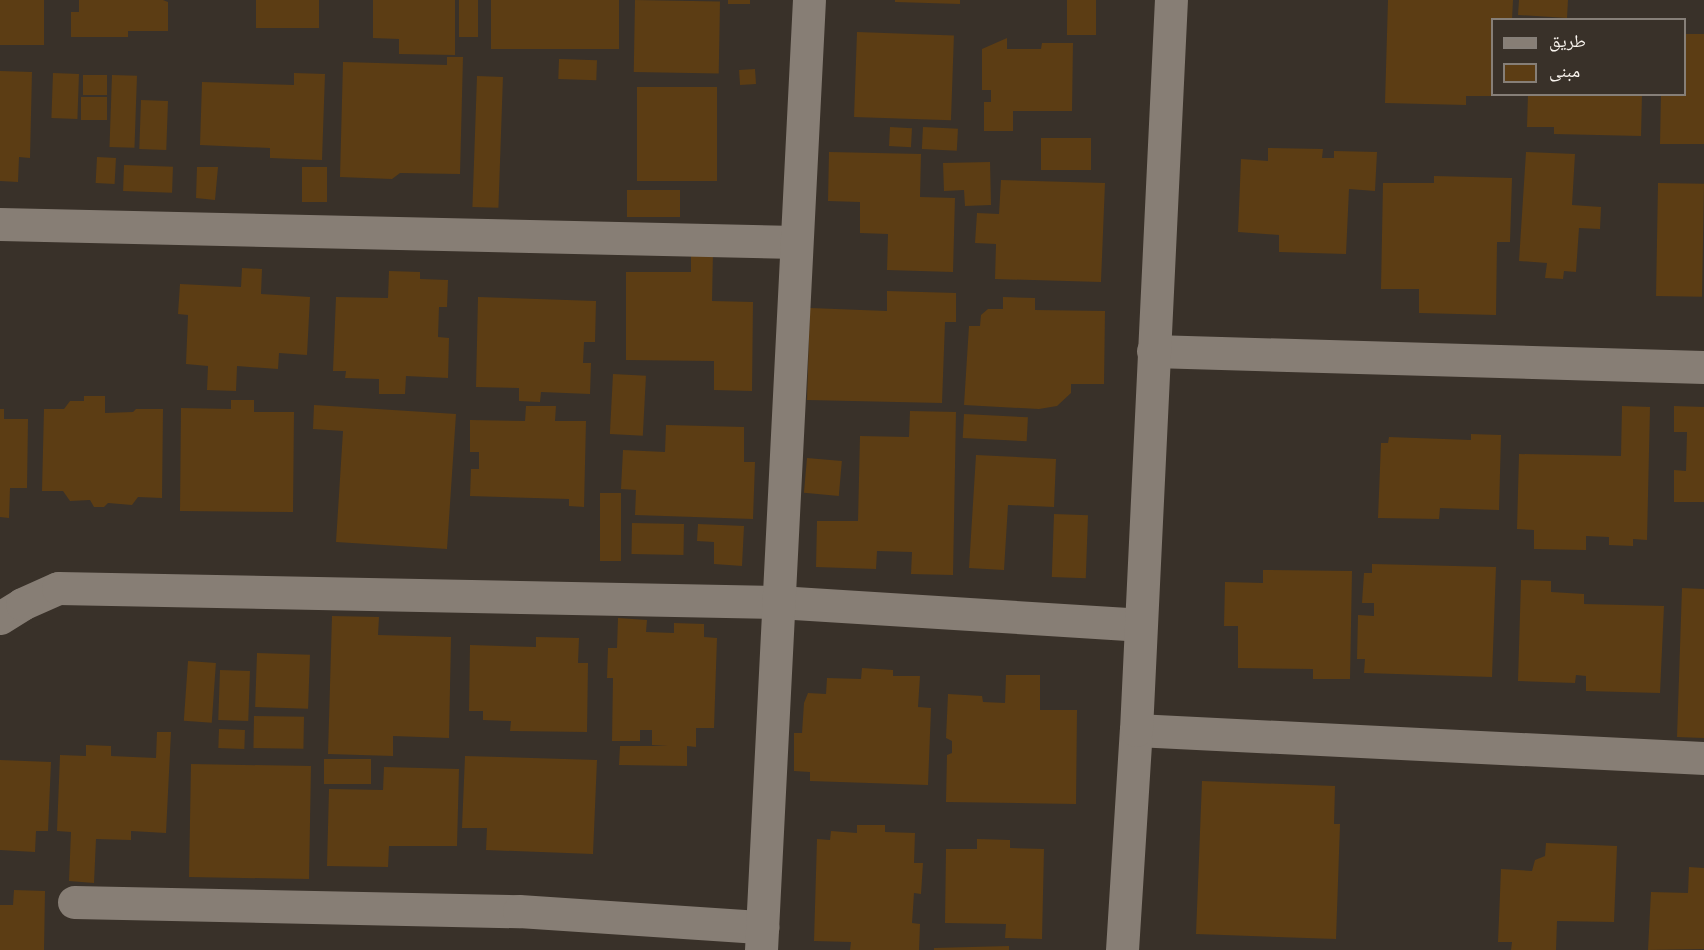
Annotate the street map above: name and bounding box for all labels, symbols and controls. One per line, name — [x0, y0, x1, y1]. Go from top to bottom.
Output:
legend — [1491, 18, 1686, 96]
text: طريق — [1549, 29, 1586, 52]
text: مبنى — [1549, 59, 1580, 82]

